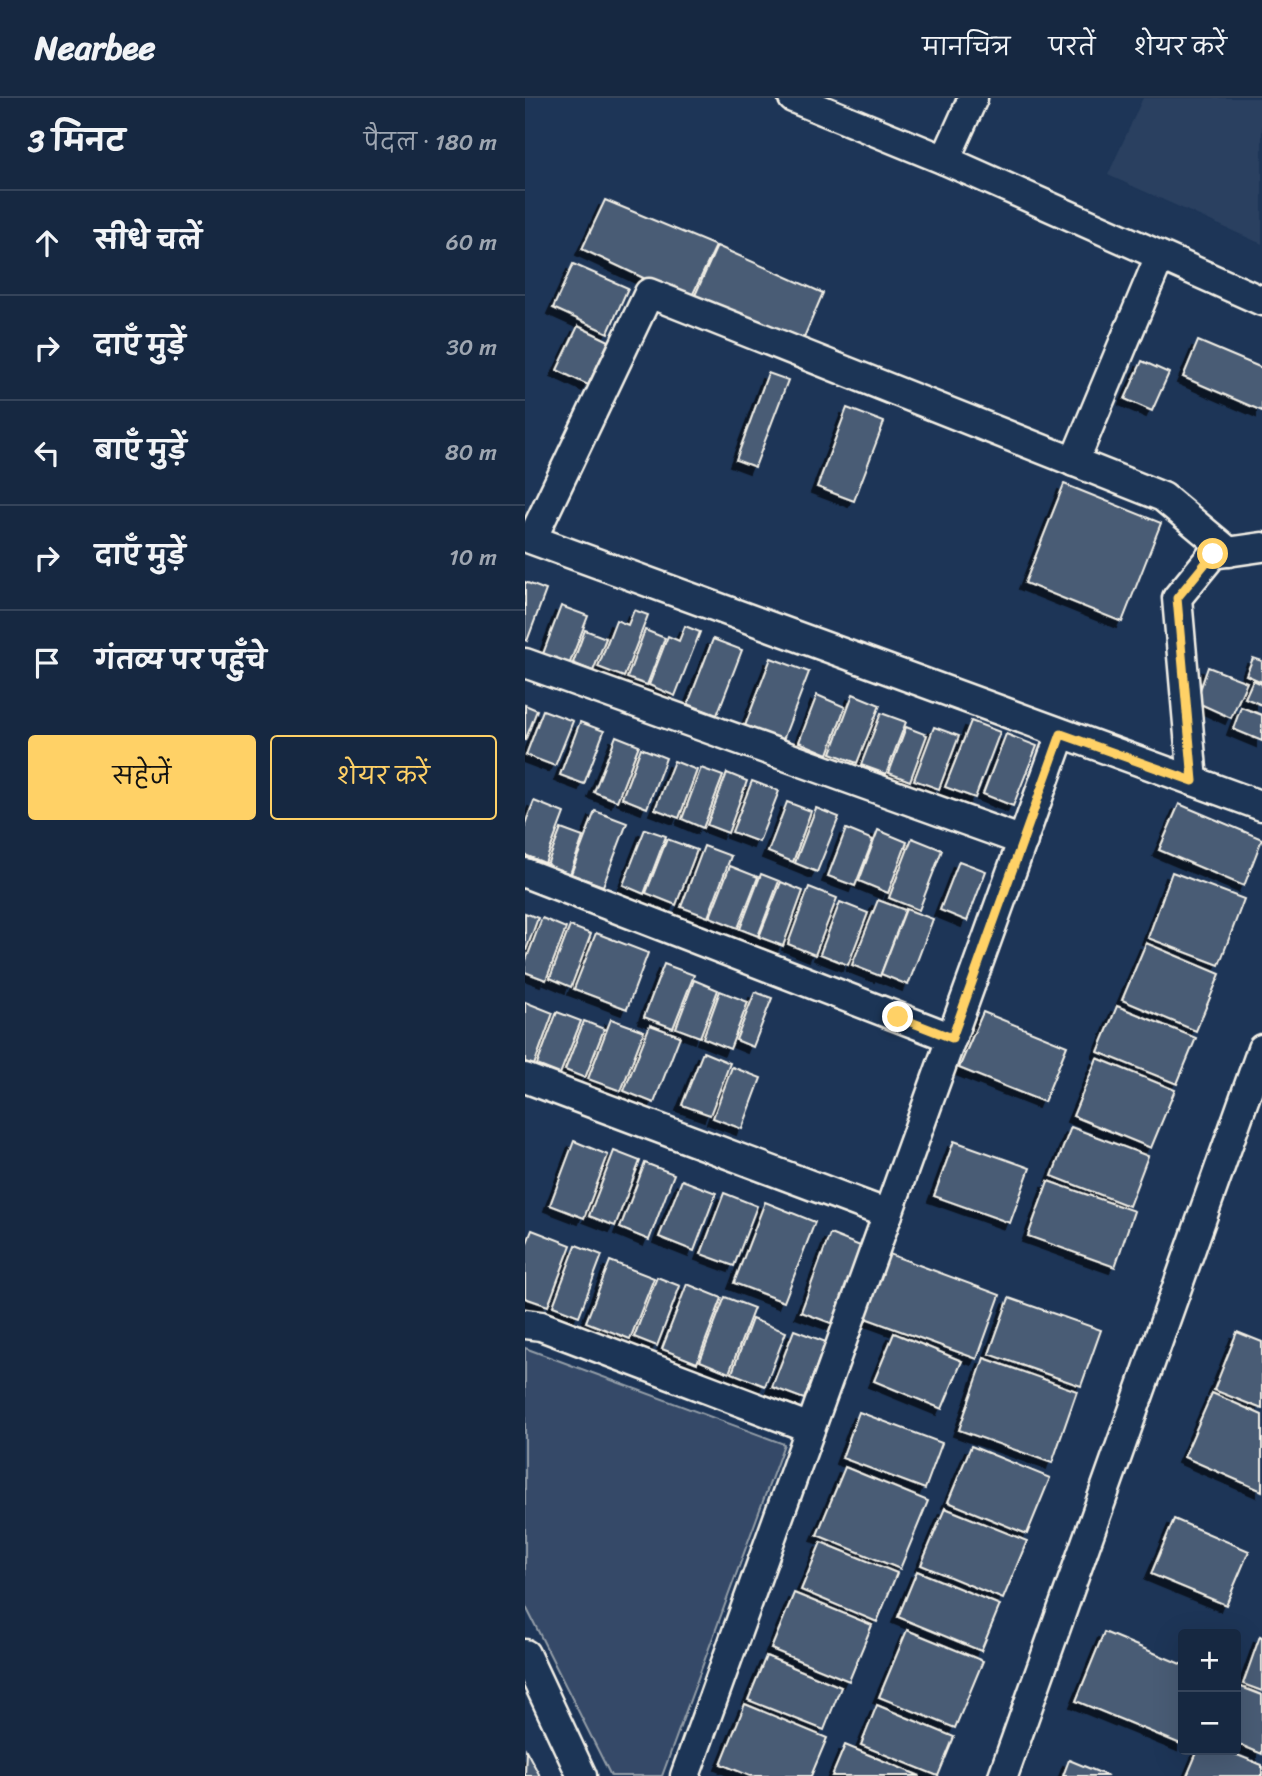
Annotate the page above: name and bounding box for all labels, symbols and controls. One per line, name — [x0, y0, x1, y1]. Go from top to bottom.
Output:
text: Nearbee — [35, 19, 155, 77]
text: मानचित्र — [922, 26, 1010, 68]
text: परतें — [1048, 26, 1096, 68]
text: शेयर करें — [1134, 26, 1227, 68]
text: 3 मिनट — [28, 114, 125, 168]
text: पैदल · 180 m — [364, 122, 497, 163]
text: सीधे चलें — [95, 217, 202, 263]
text: 60 m — [446, 222, 497, 263]
icon: ahead — [28, 224, 66, 262]
text: दाएँ मुड़ें — [95, 322, 186, 368]
text: 30 m — [446, 327, 497, 368]
icon: right — [28, 329, 66, 367]
text: बाएँ मुड़ें — [95, 427, 186, 473]
text: 80 m — [445, 432, 497, 473]
icon: left — [28, 434, 66, 472]
text: दाएँ मुड़ें — [95, 532, 186, 578]
text: 10 m — [449, 537, 497, 578]
route start — [1197, 538, 1228, 569]
icon: right — [28, 539, 66, 577]
text: गंतव्य पर पहुँचे — [95, 637, 267, 683]
icon: arrive — [28, 644, 66, 682]
button: सहेजें — [28, 735, 256, 820]
button: शेयर करें — [270, 735, 497, 820]
route end — [882, 1001, 913, 1032]
map controls — [1178, 1629, 1241, 1755]
button: + — [1178, 1629, 1241, 1692]
button: − — [1178, 1692, 1241, 1755]

